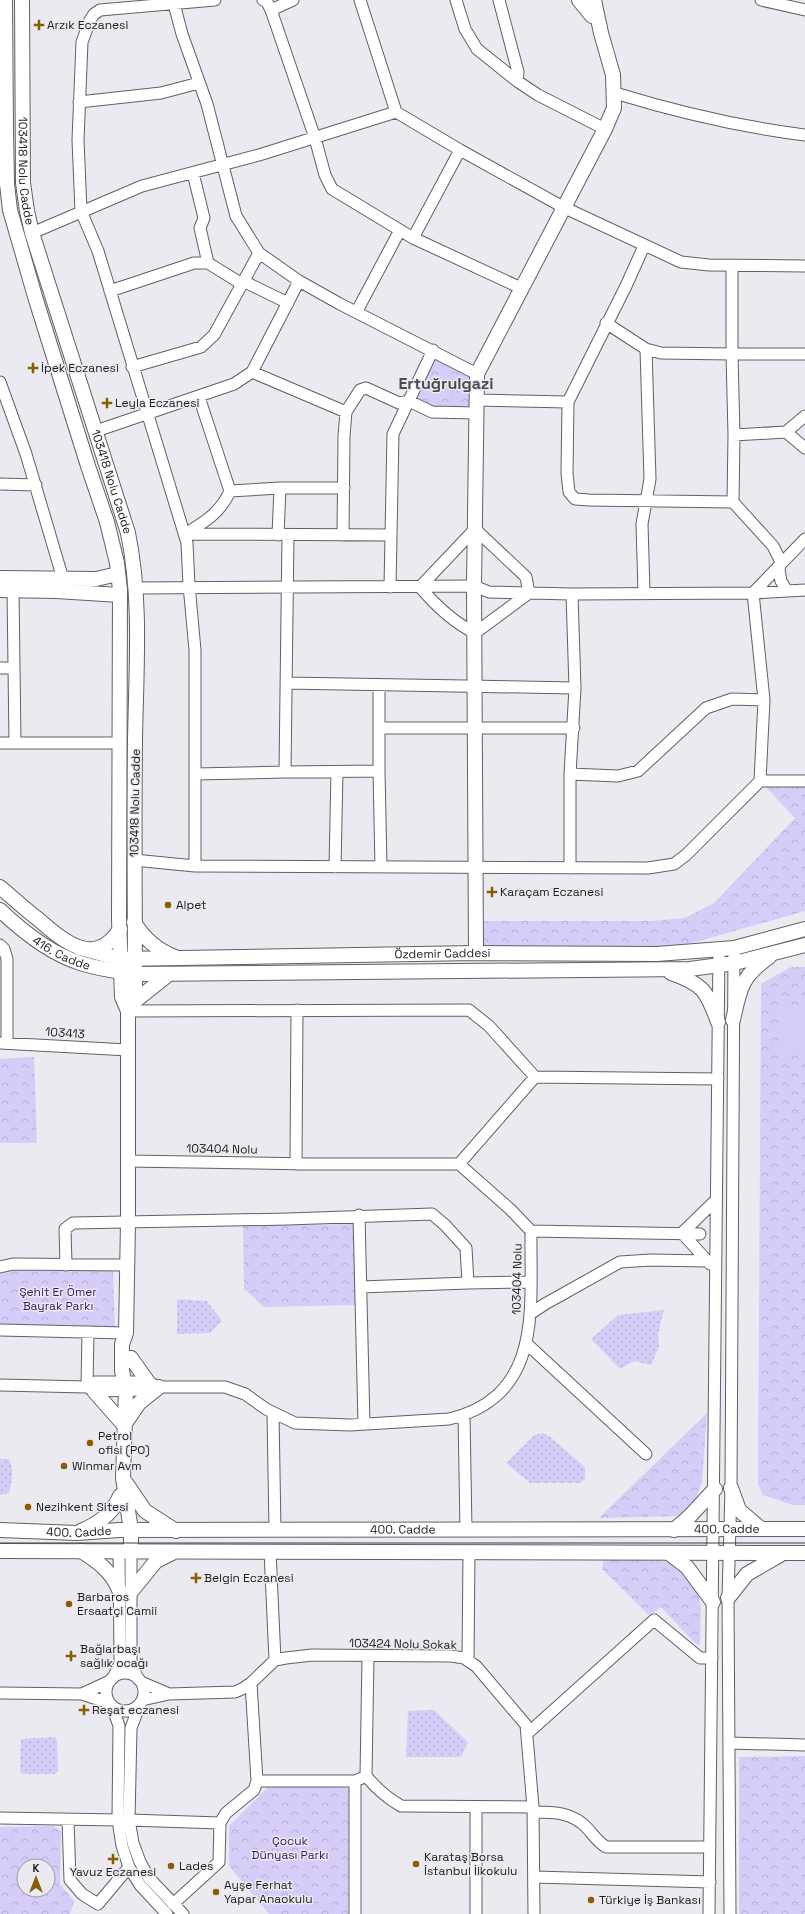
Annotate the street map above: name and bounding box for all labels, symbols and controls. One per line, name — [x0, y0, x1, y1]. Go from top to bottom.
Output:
place label: Arzık Eczanesi — [47, 17, 128, 33]
marker: Arzık Eczanesi — [34, 20, 44, 30]
street label: 103418 Nolu Cadde — [15, 117, 38, 226]
place label: İpek Eczanesi — [41, 360, 119, 376]
marker: İpek Eczanesi — [28, 363, 38, 373]
district label: Ertuğrulgazi — [398, 373, 494, 394]
place label: Leyla Eczanesi — [115, 395, 200, 411]
marker: Leyla Eczanesi — [102, 398, 112, 408]
street label: 103418 Nolu Cadde — [87, 428, 136, 536]
street label: 103418 Nolu Cadde — [126, 749, 144, 857]
place label: Karaçam Eczanesi — [500, 884, 603, 900]
marker: Karaçam Eczanesi — [487, 887, 497, 897]
place label: Alpet — [176, 897, 207, 913]
marker: Alpet — [163, 900, 173, 910]
street label: 416. Cadde — [30, 932, 92, 974]
street label: Özdemir Caddesi — [394, 945, 491, 962]
street label: 103413 — [45, 1024, 85, 1042]
street label: 103404 Nolu — [186, 1140, 258, 1158]
street label: 103404 Nolu — [508, 1243, 526, 1315]
park label: Şehit Er Ömer Bayrak Parkı — [19, 1284, 97, 1314]
place label: Petrol ofisi (PO) — [98, 1428, 150, 1458]
marker: Petrol ofisi (PO) — [85, 1438, 95, 1448]
place label: Winmar Avm — [72, 1458, 142, 1474]
marker: Winmar Avm — [59, 1461, 69, 1471]
place label: Nezihkent Sitesi — [36, 1499, 128, 1515]
marker: Nezihkent Sitesi — [23, 1502, 33, 1512]
street label: 400. Cadde — [694, 1521, 760, 1537]
street label: 400. Cadde — [370, 1522, 436, 1538]
street label: 400. Cadde — [46, 1523, 112, 1541]
place label: Belgin Eczanesi — [204, 1570, 294, 1586]
marker: Belgin Eczanesi — [191, 1573, 201, 1583]
place label: Barbaros Ersaatçi Camii — [77, 1589, 157, 1619]
marker: Barbaros Ersaatçi Camii — [64, 1599, 74, 1609]
street label: 103424 Nolu Sokak — [349, 1635, 458, 1653]
place label: Bağlarbaşı sağlık ocağı — [80, 1641, 148, 1671]
marker: Bağlarbaşı sağlık ocağı — [65, 1650, 77, 1662]
place label: Reşat eczanesi — [92, 1702, 179, 1718]
marker: Reşat eczanesi — [79, 1705, 89, 1715]
park label: Çocuk Dünyası Parkı — [252, 1833, 329, 1863]
place label: Karataş Borsa İstanbul İlkokulu — [424, 1849, 517, 1879]
marker: Yavuz Eczanesi — [108, 1854, 118, 1864]
north arrow — [16, 1858, 56, 1898]
place label: Lades — [179, 1858, 213, 1874]
marker: Karataş Borsa İstanbul İlkokulu — [411, 1859, 421, 1869]
text: K — [33, 1861, 40, 1875]
marker: Lades — [166, 1861, 176, 1871]
place label: Yavuz Eczanesi — [70, 1864, 156, 1880]
place label: Ayşe Ferhat Yapar Anaokulu — [224, 1877, 312, 1907]
marker: Ayşe Ferhat Yapar Anaokulu — [211, 1887, 221, 1897]
place label: Türkiye İş Bankası — [599, 1892, 701, 1908]
marker: Türkiye İş Bankası — [586, 1895, 596, 1905]

